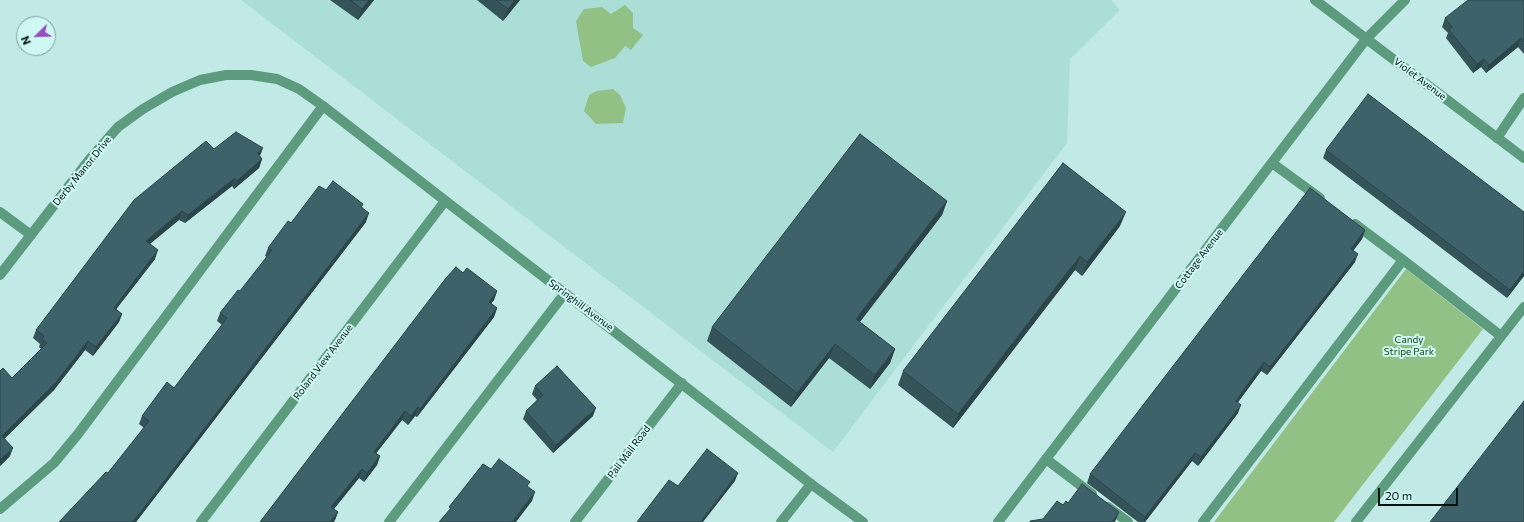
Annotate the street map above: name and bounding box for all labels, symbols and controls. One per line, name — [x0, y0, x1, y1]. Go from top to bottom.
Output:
north arrow — [16, 16, 56, 56]
text: N — [18, 34, 33, 47]
street label: Violet Avenue — [1391, 55, 1449, 103]
street label: Derby Manor Drive — [50, 134, 114, 208]
street label: Cottage Avenue — [1173, 227, 1225, 291]
street label: Springhill Avenue — [546, 277, 616, 333]
street label: Roland View Avenue — [291, 322, 355, 402]
park label: Candy Stripe Park — [1384, 334, 1434, 358]
street label: Pall Mall Road — [605, 423, 653, 481]
scale bar — [1380, 480, 1460, 506]
text: 20 m — [1385, 488, 1412, 502]

